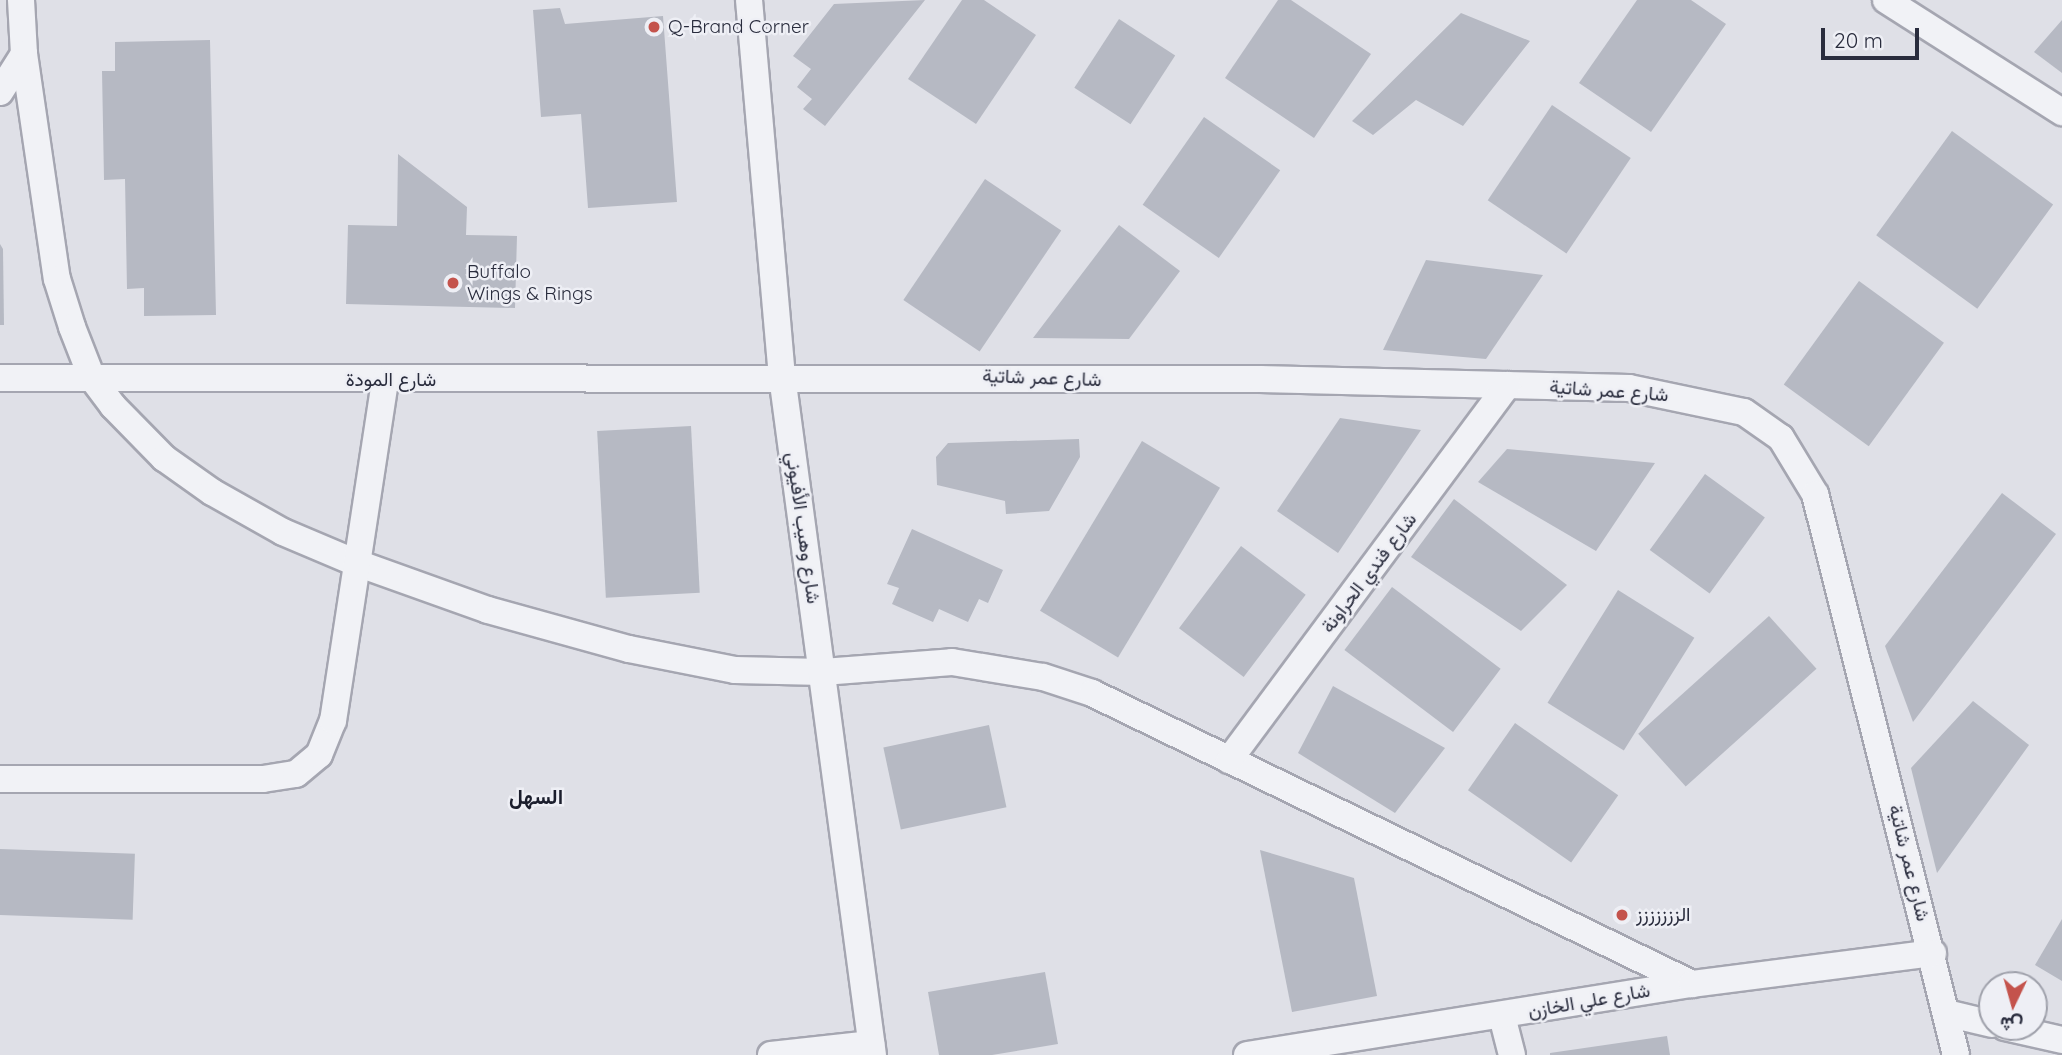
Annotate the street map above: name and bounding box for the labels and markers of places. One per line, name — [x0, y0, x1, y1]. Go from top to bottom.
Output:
place label: Q-Brand Corner — [668, 16, 809, 38]
marker: Q-Brand Corner — [646, 19, 662, 35]
place label: Buffalo Wings & Rings — [467, 261, 593, 305]
marker: Buffalo Wings & Rings — [445, 275, 461, 291]
place label: الززززززز — [1636, 904, 1691, 926]
marker: الززززززز — [1614, 907, 1630, 923]

